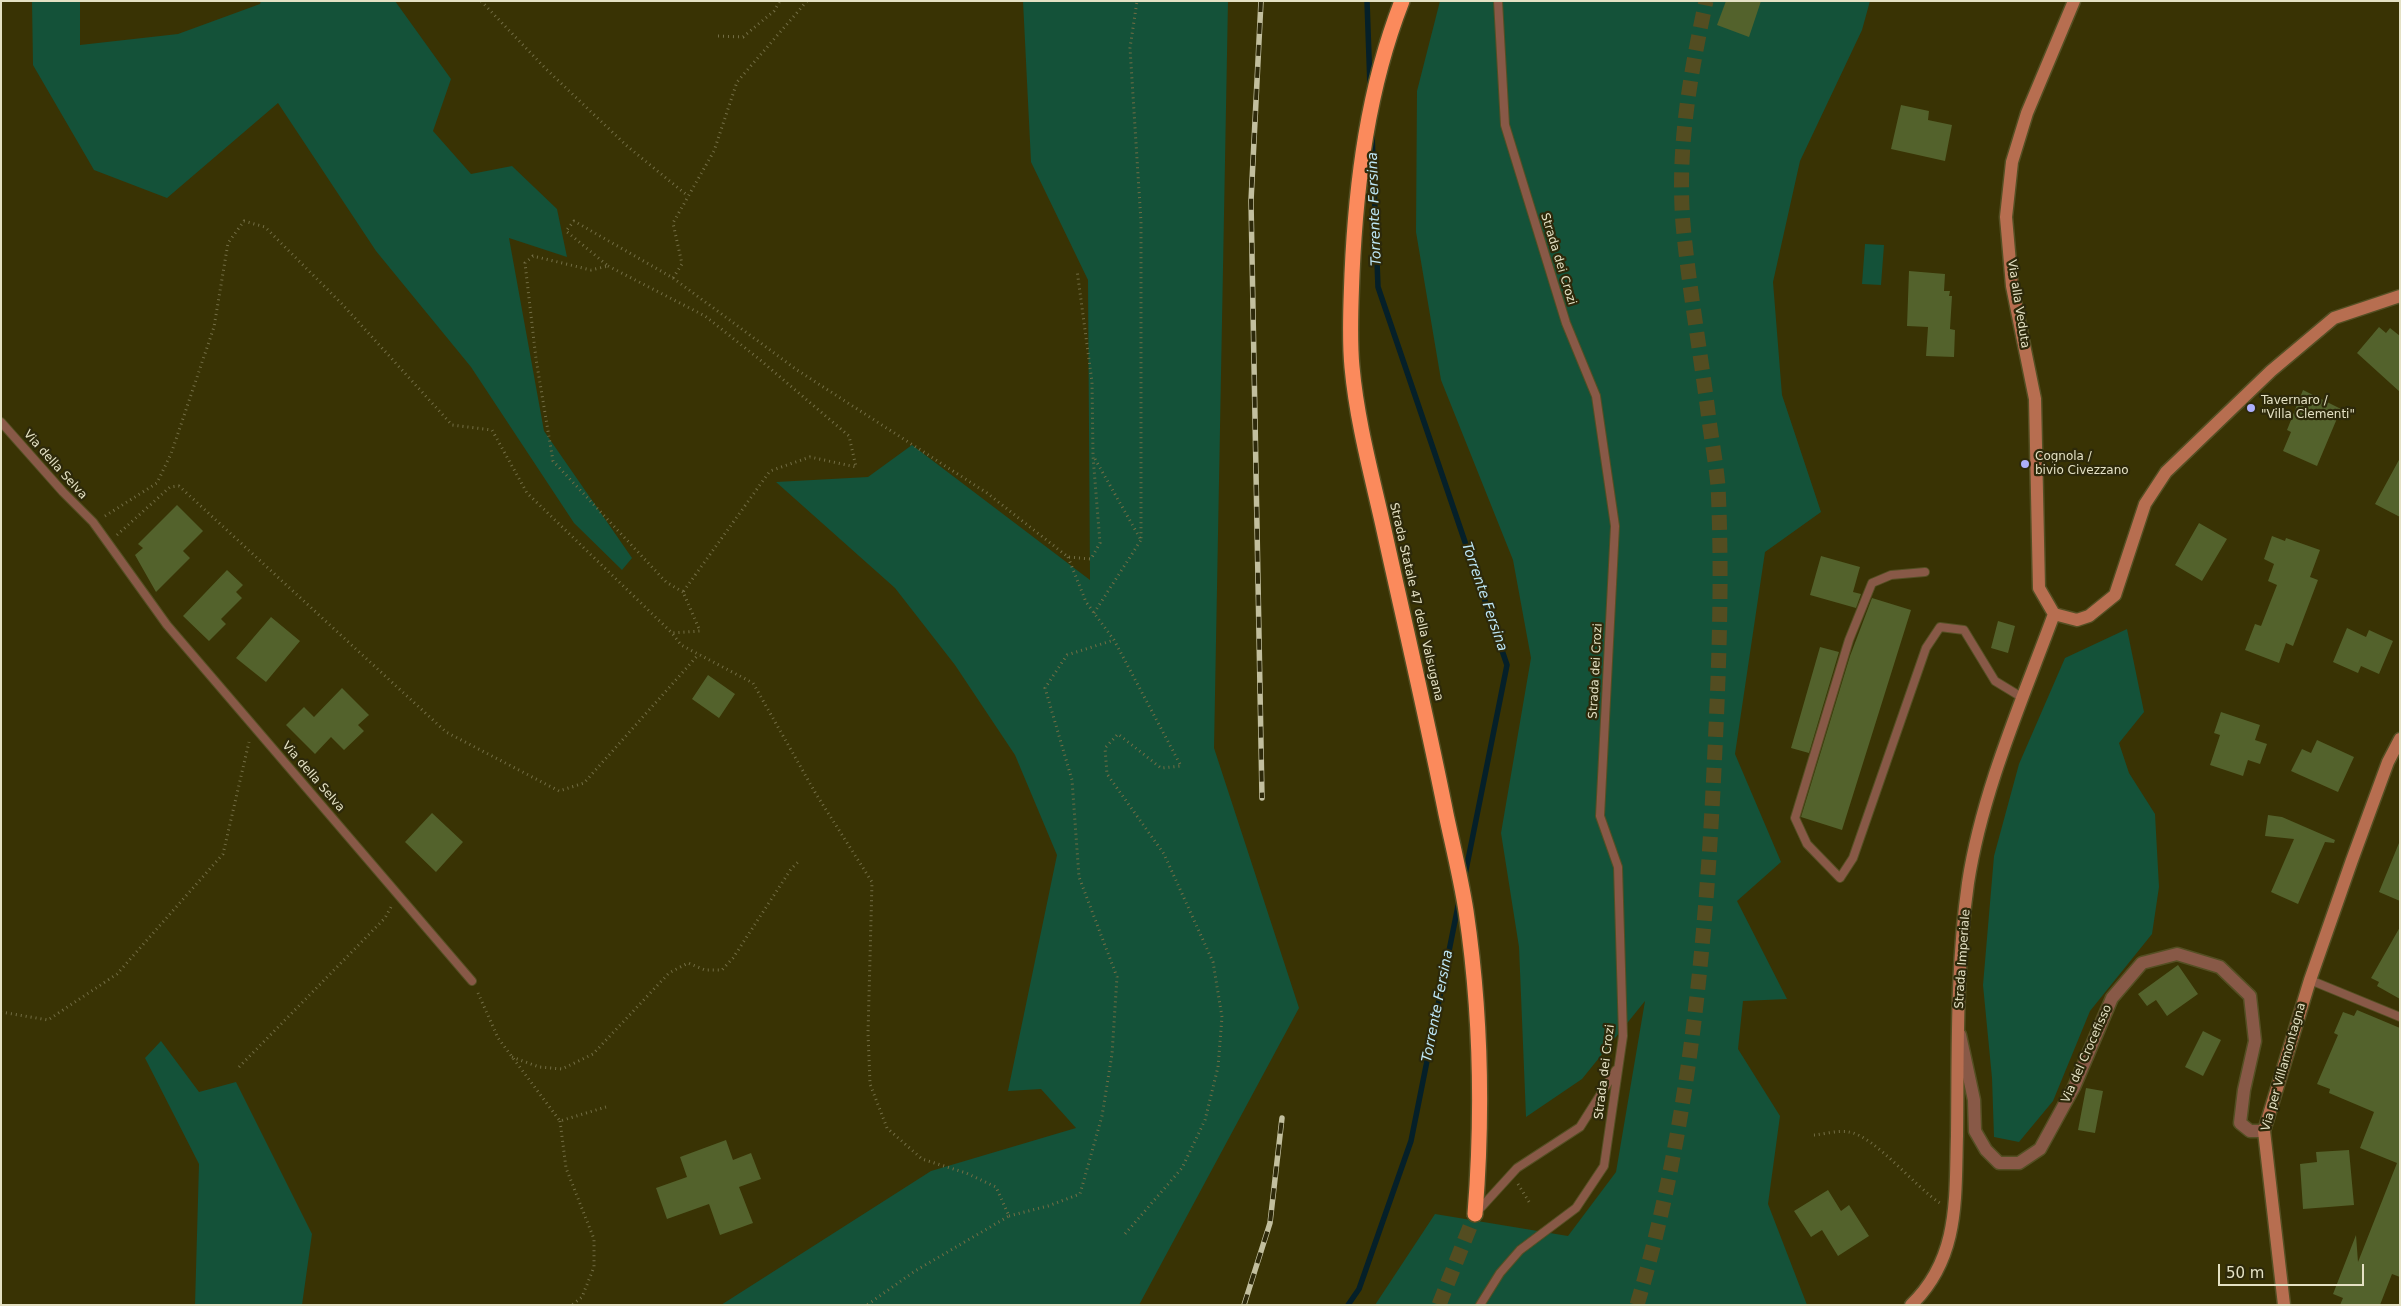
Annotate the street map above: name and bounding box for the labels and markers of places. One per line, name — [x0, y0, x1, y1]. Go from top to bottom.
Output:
place label: Tavernaro / "Villa Clementi" — [2261, 394, 2355, 422]
marker: Tavernaro / "Villa Clementi" — [2245, 402, 2257, 414]
place label: Cognola / bivio Civezzano — [2035, 450, 2129, 478]
marker: Cognola / bivio Civezzano — [2019, 458, 2031, 470]

